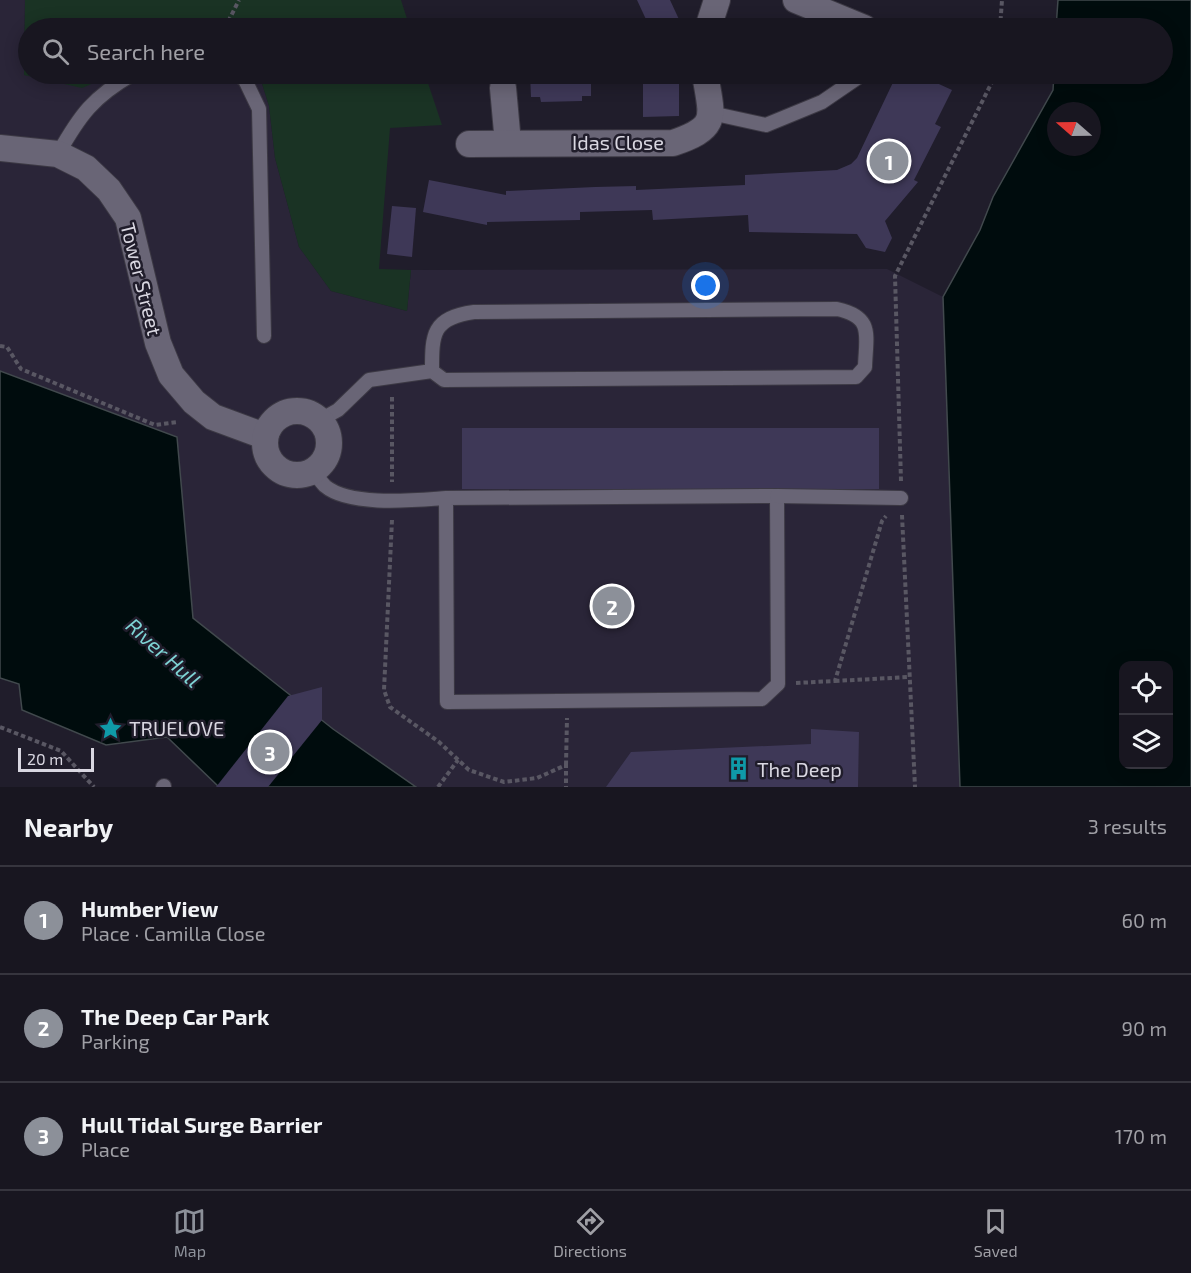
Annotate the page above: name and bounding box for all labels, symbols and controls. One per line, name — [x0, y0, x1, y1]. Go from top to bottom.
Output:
search box — [18, 18, 1173, 84]
icon: search — [39, 35, 72, 68]
text: Search here — [87, 38, 205, 64]
north arrow — [1047, 102, 1101, 156]
street label: Idas Close — [572, 130, 664, 154]
pin: 1 — [870, 138, 908, 184]
street label: Tower Street — [116, 220, 168, 338]
your location — [691, 271, 720, 300]
pin: 2 — [592, 584, 632, 628]
water label: River Hull — [122, 612, 206, 692]
map controls — [1119, 661, 1173, 769]
button: locate — [1119, 661, 1173, 715]
place icon: TRUELOVE — [98, 715, 124, 741]
button: layers — [1119, 715, 1173, 769]
place label: TRUELOVE — [129, 716, 224, 740]
pin: 3 — [250, 730, 290, 774]
scale bar — [18, 745, 94, 772]
text: 20 m — [27, 749, 63, 768]
building icon: The Deep — [726, 756, 752, 782]
place label: The Deep — [757, 757, 842, 781]
text: Nearby — [24, 811, 113, 842]
text: 3 results — [1088, 814, 1167, 838]
text: Humber View — [81, 895, 219, 921]
text: 1 — [39, 908, 48, 932]
text: 60 m — [1122, 908, 1167, 932]
text: Place · Camilla Close — [81, 921, 266, 945]
text: The Deep Car Park — [81, 1003, 269, 1029]
text: 2 — [38, 1016, 49, 1040]
text: 90 m — [1122, 1016, 1167, 1040]
text: Parking — [81, 1029, 150, 1053]
text: Hull Tidal Surge Barrier — [81, 1111, 322, 1137]
text: 3 — [38, 1124, 49, 1148]
text: 170 m — [1115, 1124, 1167, 1148]
text: Place — [81, 1137, 130, 1161]
tab: Map — [173, 1205, 206, 1260]
tab: Directions — [553, 1205, 627, 1260]
tab: Saved — [974, 1205, 1018, 1260]

